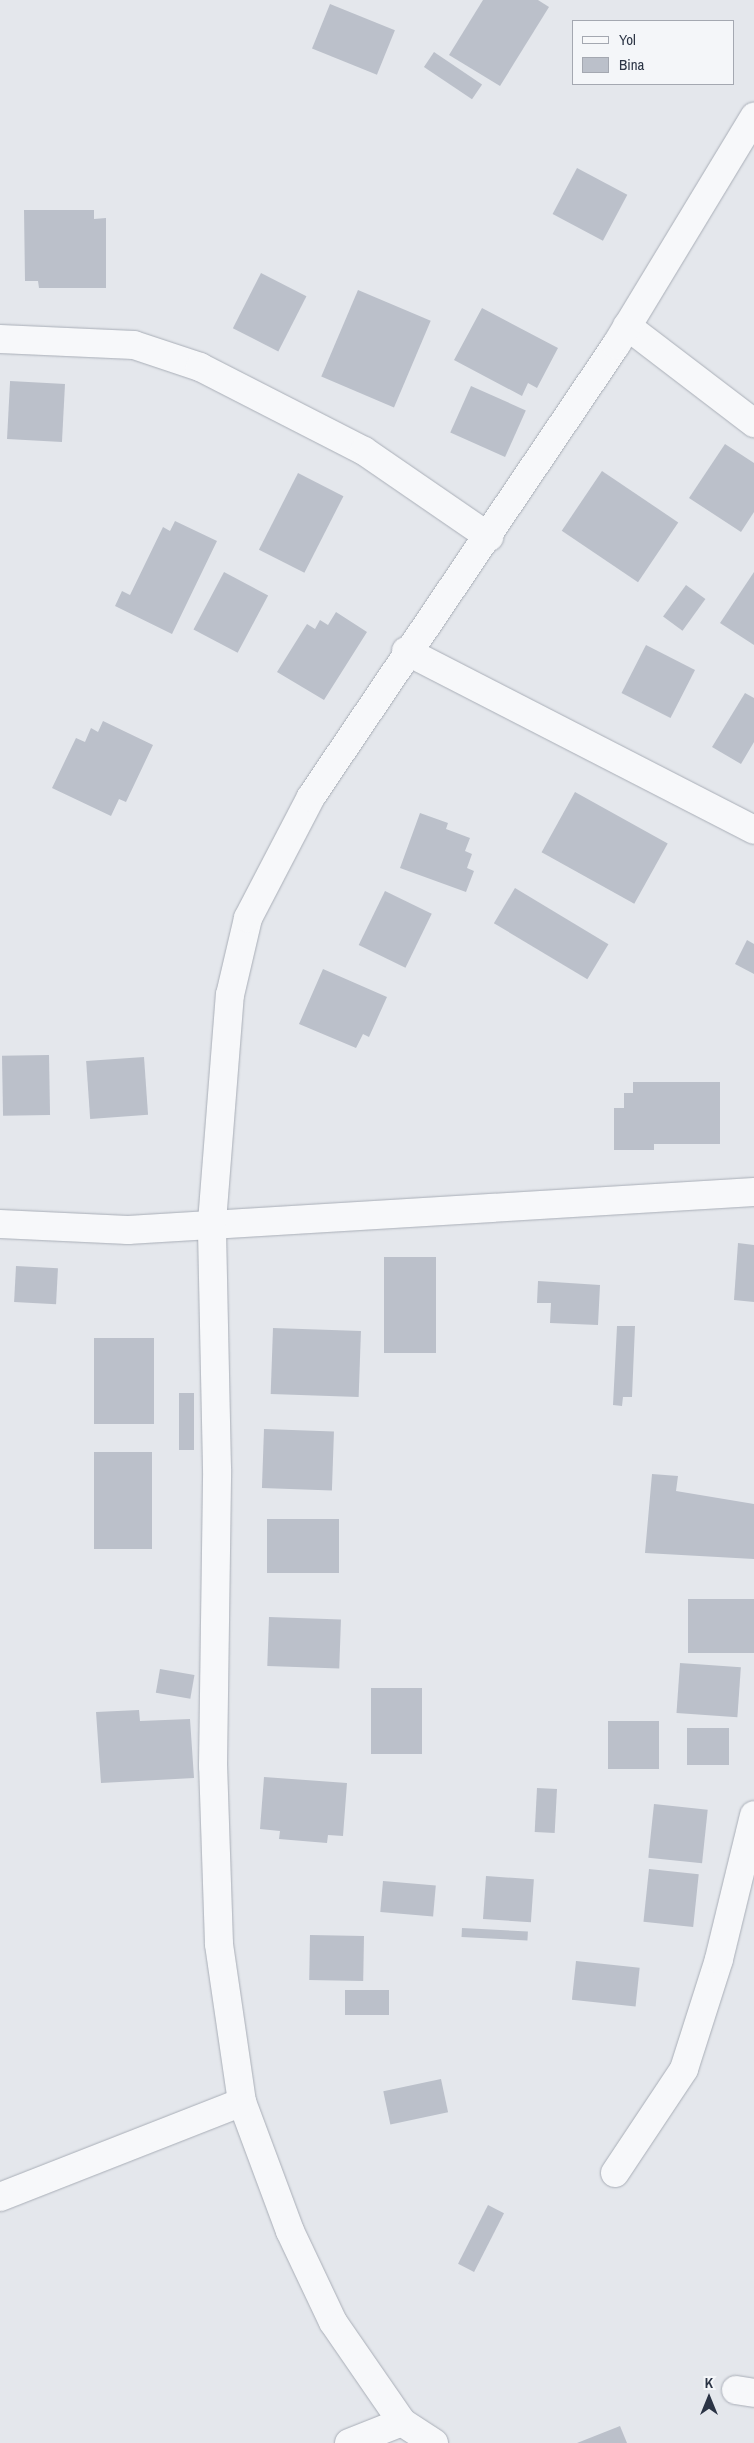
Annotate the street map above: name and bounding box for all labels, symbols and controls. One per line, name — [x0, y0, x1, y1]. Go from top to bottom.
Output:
legend — [572, 20, 734, 85]
text: Yol — [619, 29, 636, 50]
text: Bina — [619, 54, 644, 75]
north arrow — [684, 2373, 734, 2423]
text: K — [705, 2374, 713, 2392]

